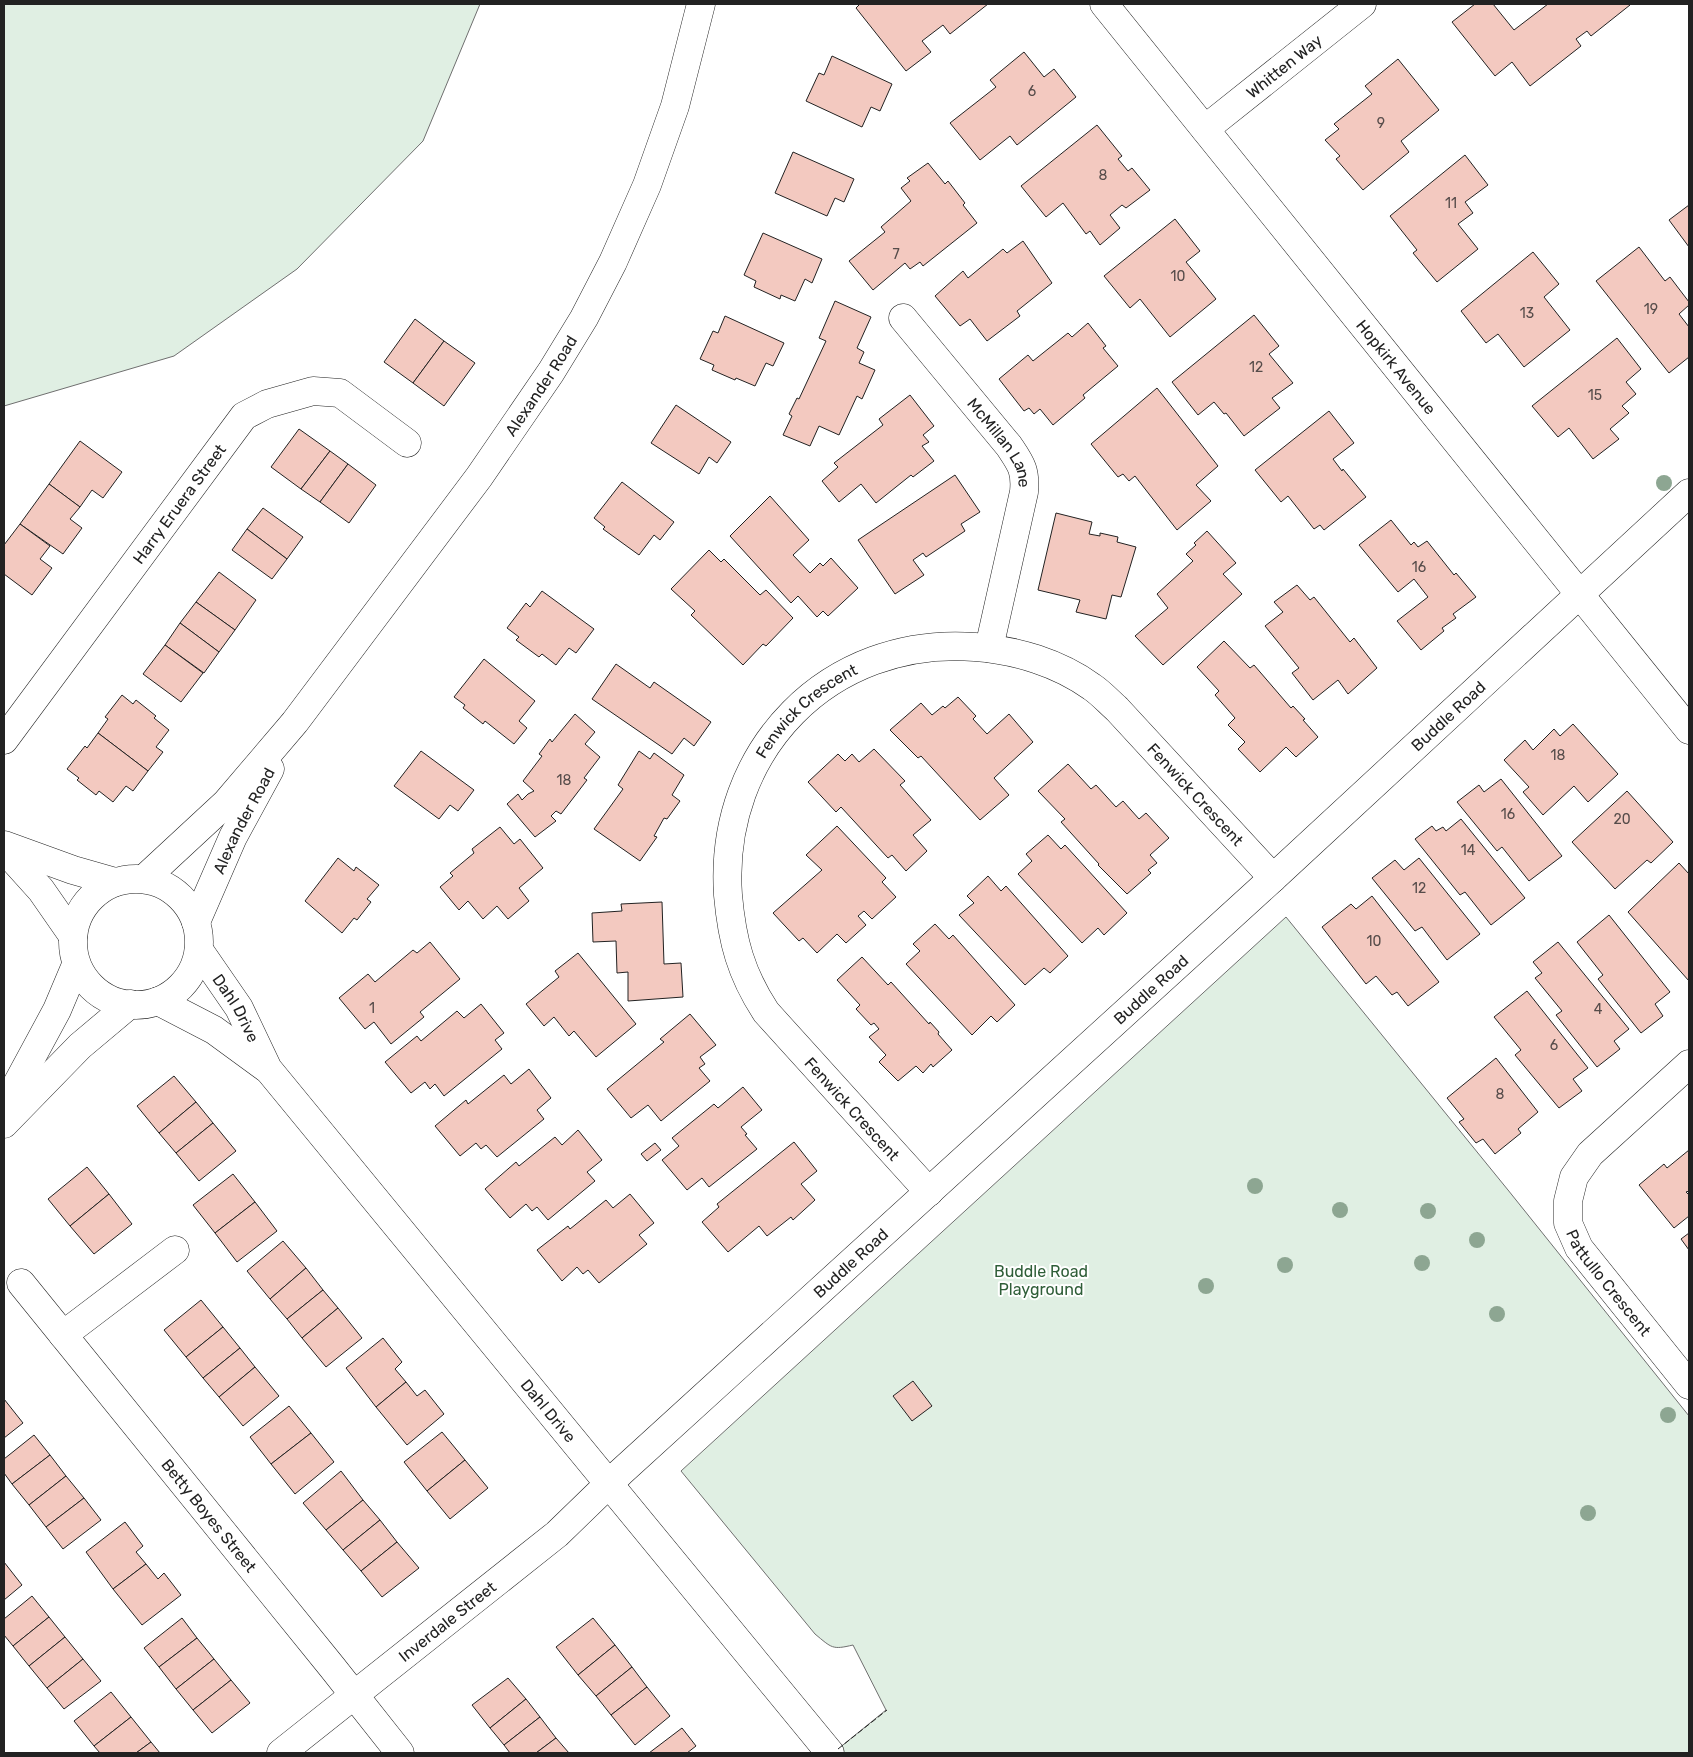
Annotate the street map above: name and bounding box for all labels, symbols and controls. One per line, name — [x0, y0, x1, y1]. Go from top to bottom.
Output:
street label: Whitten Way — [1242, 30, 1326, 102]
house number: 6 — [1028, 83, 1036, 100]
house number: 9 — [1377, 115, 1385, 132]
house number: 8 — [1099, 167, 1108, 184]
house number: 11 — [1445, 195, 1457, 212]
house number: 7 — [892, 246, 900, 263]
house number: 10 — [1171, 268, 1186, 285]
house number: 19 — [1644, 301, 1658, 318]
house number: 13 — [1520, 305, 1534, 322]
street label: Hopkirk Avenue — [1353, 316, 1440, 418]
street label: Alexander Road — [501, 332, 581, 439]
house number: 12 — [1249, 359, 1263, 376]
house number: 15 — [1588, 387, 1602, 404]
street label: McMillan Lane — [964, 394, 1034, 487]
street label: Harry Eruera Street — [128, 440, 230, 567]
house number: 16 — [1412, 559, 1426, 576]
street label: Fenwick Crescent — [751, 659, 860, 761]
street label: Buddle Road — [1407, 677, 1489, 755]
street label: Fenwick Crescent — [1144, 739, 1248, 849]
house number: 18 — [1551, 747, 1566, 764]
street label: Alexander Road — [209, 764, 278, 877]
house number: 18 — [557, 772, 572, 789]
house number: 16 — [1501, 806, 1515, 823]
house number: 20 — [1613, 811, 1631, 828]
house number: 14 — [1461, 842, 1476, 859]
house number: 12 — [1412, 880, 1426, 897]
house number: 10 — [1367, 933, 1382, 950]
street label: Buddle Road — [1110, 951, 1192, 1028]
street label: Dahl Drive — [209, 970, 263, 1045]
house number: 1 — [369, 1000, 375, 1017]
house number: 4 — [1594, 1001, 1603, 1018]
house number: 6 — [1550, 1037, 1558, 1054]
street label: Fenwick Crescent — [801, 1053, 903, 1165]
house number: 8 — [1496, 1086, 1505, 1103]
street label: Buddle Road — [809, 1224, 892, 1302]
street label: Pattullo Crescent — [1562, 1226, 1655, 1340]
park label: Buddle Road Playground — [994, 1262, 1088, 1299]
street label: Dahl Drive — [517, 1375, 580, 1446]
street label: Betty Boyes Street — [158, 1455, 261, 1576]
street label: Inverdale Street — [395, 1577, 500, 1666]

